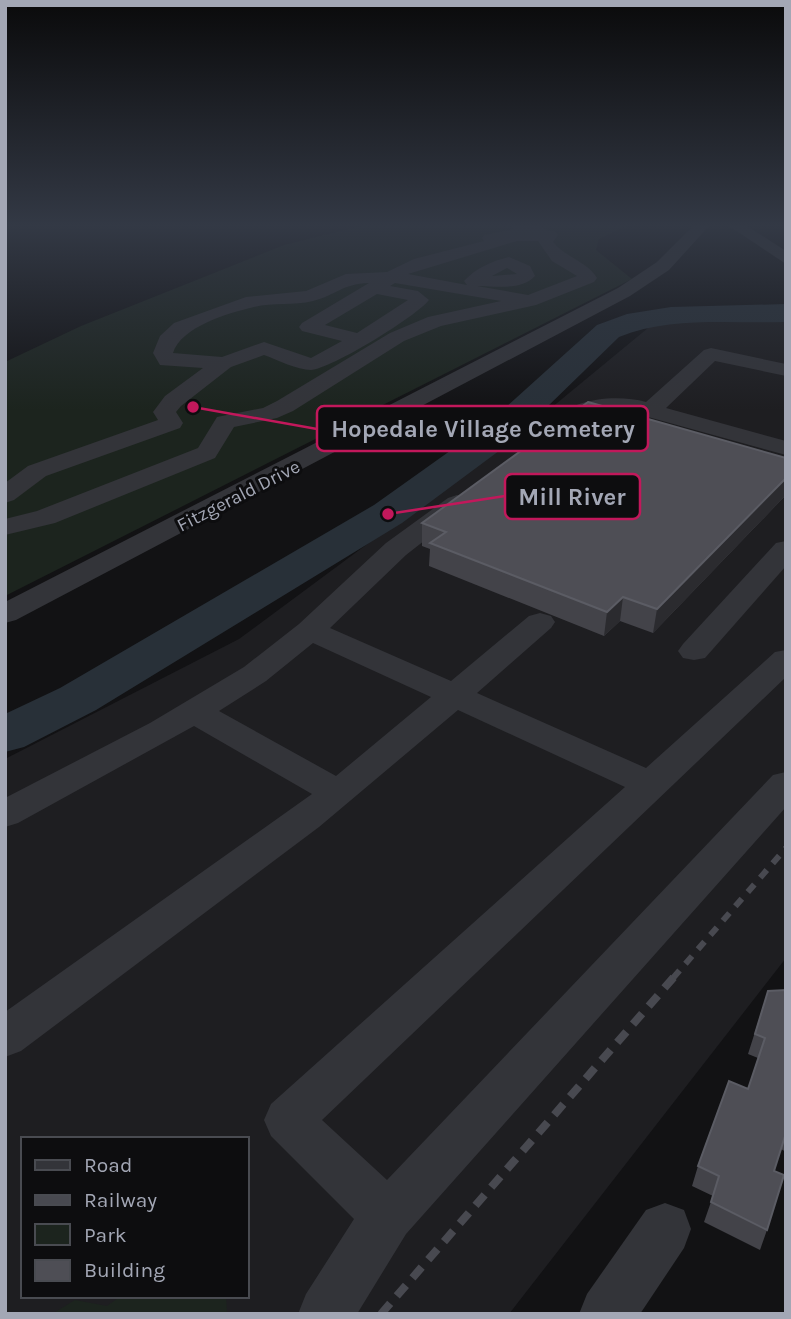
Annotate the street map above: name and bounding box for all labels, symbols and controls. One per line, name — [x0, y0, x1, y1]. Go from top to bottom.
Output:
callout: Hopedale Village Cemetery — [317, 406, 648, 451]
text: Hopedale Village Cemetery — [331, 415, 635, 443]
street label: Fitzgerald Drive — [173, 455, 304, 536]
callout: Mill River — [505, 474, 640, 519]
text: Mill River — [518, 483, 626, 511]
legend — [21, 1137, 248, 1298]
text: Road — [84, 1153, 132, 1177]
text: Railway — [84, 1188, 157, 1212]
text: Park — [84, 1223, 127, 1247]
text: Building — [84, 1258, 165, 1282]

